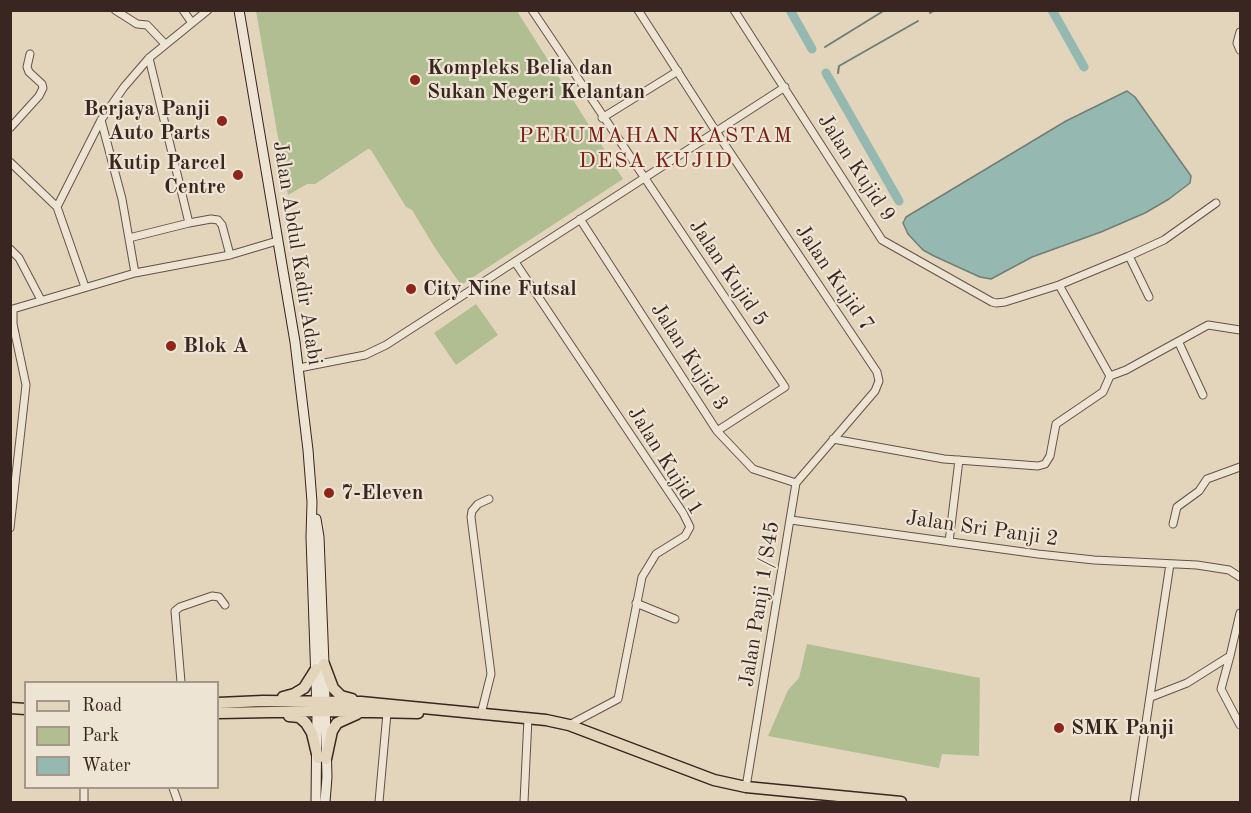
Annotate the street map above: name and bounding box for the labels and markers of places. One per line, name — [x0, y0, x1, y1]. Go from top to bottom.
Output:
place label: Kompleks Belia dan Sukan Negeri Kelantan — [427, 55, 645, 105]
marker: Kompleks Belia dan Sukan Negeri Kelantan — [408, 73, 422, 87]
place label: Berjaya Panji Auto Parts — [83, 96, 210, 146]
marker: Berjaya Panji Auto Parts — [215, 114, 229, 128]
place label: Kutip Parcel Centre — [107, 150, 226, 200]
marker: Kutip Parcel Centre — [231, 168, 245, 182]
place label: City Nine Futsal — [423, 276, 577, 302]
marker: City Nine Futsal — [404, 282, 418, 296]
place label: Blok A — [183, 333, 248, 359]
marker: Blok A — [164, 339, 178, 353]
place label: 7-Eleven — [341, 480, 423, 506]
marker: 7-Eleven — [322, 486, 336, 500]
place label: SMK Panji — [1071, 715, 1174, 741]
marker: SMK Panji — [1052, 721, 1066, 735]

